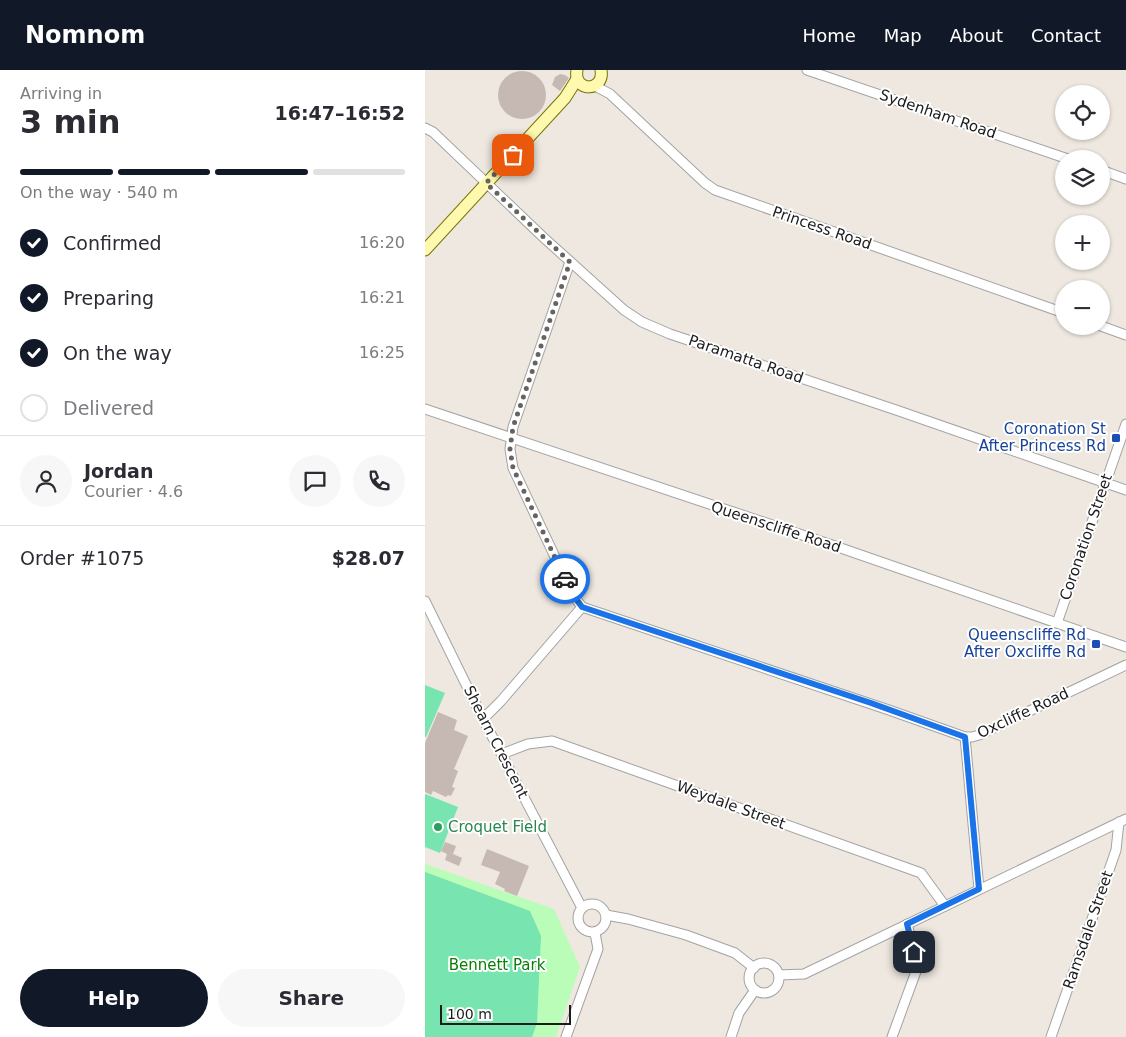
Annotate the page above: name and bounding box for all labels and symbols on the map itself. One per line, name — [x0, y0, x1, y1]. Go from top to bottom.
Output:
street label: Sydenham Road — [877, 86, 999, 142]
pin — [492, 134, 534, 176]
street label: Princess Road — [770, 203, 874, 253]
street label: Paramatta Road — [686, 331, 806, 387]
place label: Coronation St After Princess Rd — [979, 420, 1106, 455]
marker: Coronation St After Princess Rd — [1110, 432, 1122, 444]
street label: Coronation Street — [1056, 471, 1116, 603]
street label: Queenscliffe Road — [709, 497, 843, 557]
courier — [540, 554, 590, 604]
place label: Queenscliffe Rd After Oxcliffe Rd — [964, 626, 1086, 661]
marker: Queenscliffe Rd After Oxcliffe Rd — [1090, 638, 1102, 650]
street label: Shearn Crescent — [460, 683, 532, 801]
street label: Oxcliffe Road — [974, 684, 1072, 742]
street label: Weydale Street — [674, 777, 788, 833]
place label: Croquet Field — [448, 818, 547, 836]
marker: Croquet Field — [432, 821, 444, 833]
street label: Ramsdale Street — [1059, 868, 1117, 992]
pin — [893, 931, 935, 973]
park label: Bennett Park — [449, 956, 546, 974]
scale bar — [440, 1002, 571, 1025]

